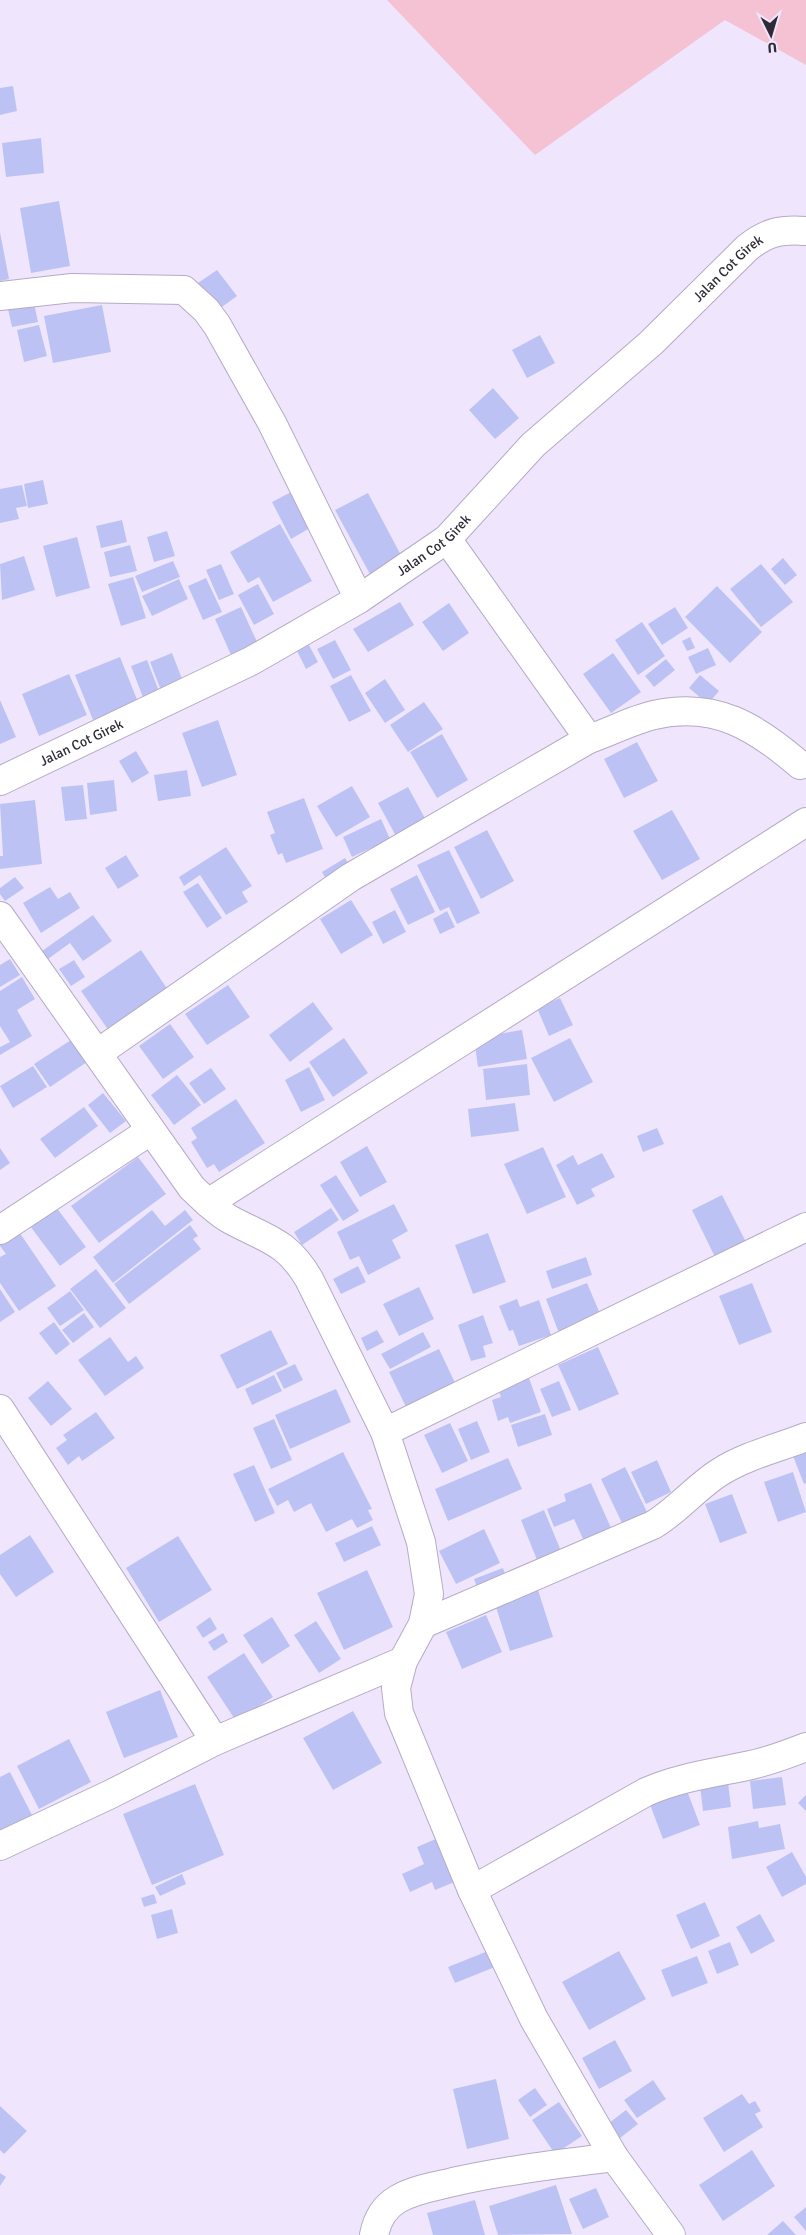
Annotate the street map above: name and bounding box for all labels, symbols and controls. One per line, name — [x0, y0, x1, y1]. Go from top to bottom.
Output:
north arrow — [746, 10, 796, 60]
text: U — [767, 39, 778, 56]
street label: Jalan Cot Girek — [689, 231, 766, 305]
street label: Jalan Cot Girek — [393, 510, 474, 579]
street label: Jalan Cot Girek — [37, 715, 126, 769]

